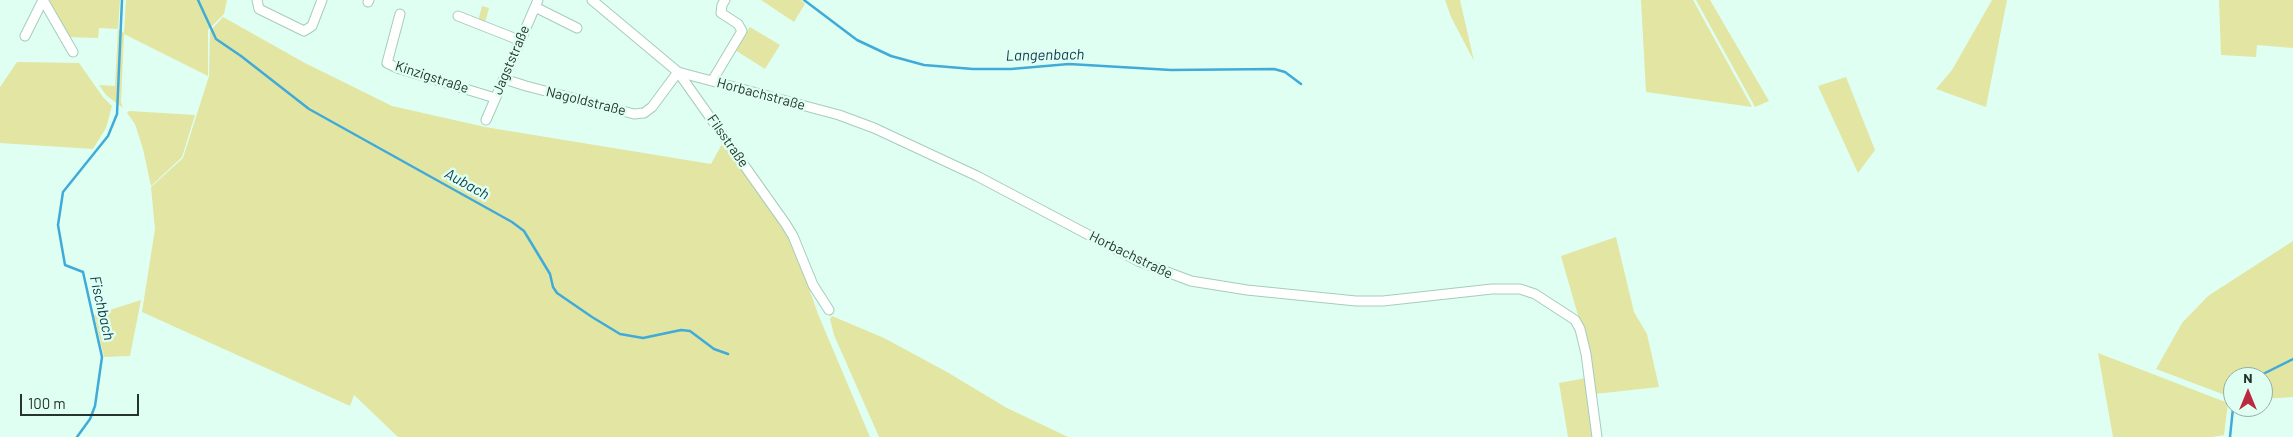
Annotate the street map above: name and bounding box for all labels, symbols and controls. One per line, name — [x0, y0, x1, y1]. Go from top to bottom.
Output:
street label: Jagststraße — [489, 23, 533, 97]
water label: Langenbach — [1006, 45, 1084, 65]
street label: Kinzigstraße — [393, 57, 471, 97]
street label: Horbachstraße — [715, 74, 807, 114]
street label: Nagoldstraße — [544, 83, 628, 119]
street label: Filsstraße — [704, 111, 752, 171]
water label: Aubach — [442, 165, 492, 203]
street label: Horbachstraße — [1087, 228, 1175, 282]
water label: Fischbach — [86, 274, 118, 342]
north arrow — [2223, 367, 2273, 417]
text: N — [2243, 369, 2253, 386]
scale bar — [22, 384, 141, 416]
text: 100 m — [28, 394, 66, 412]

